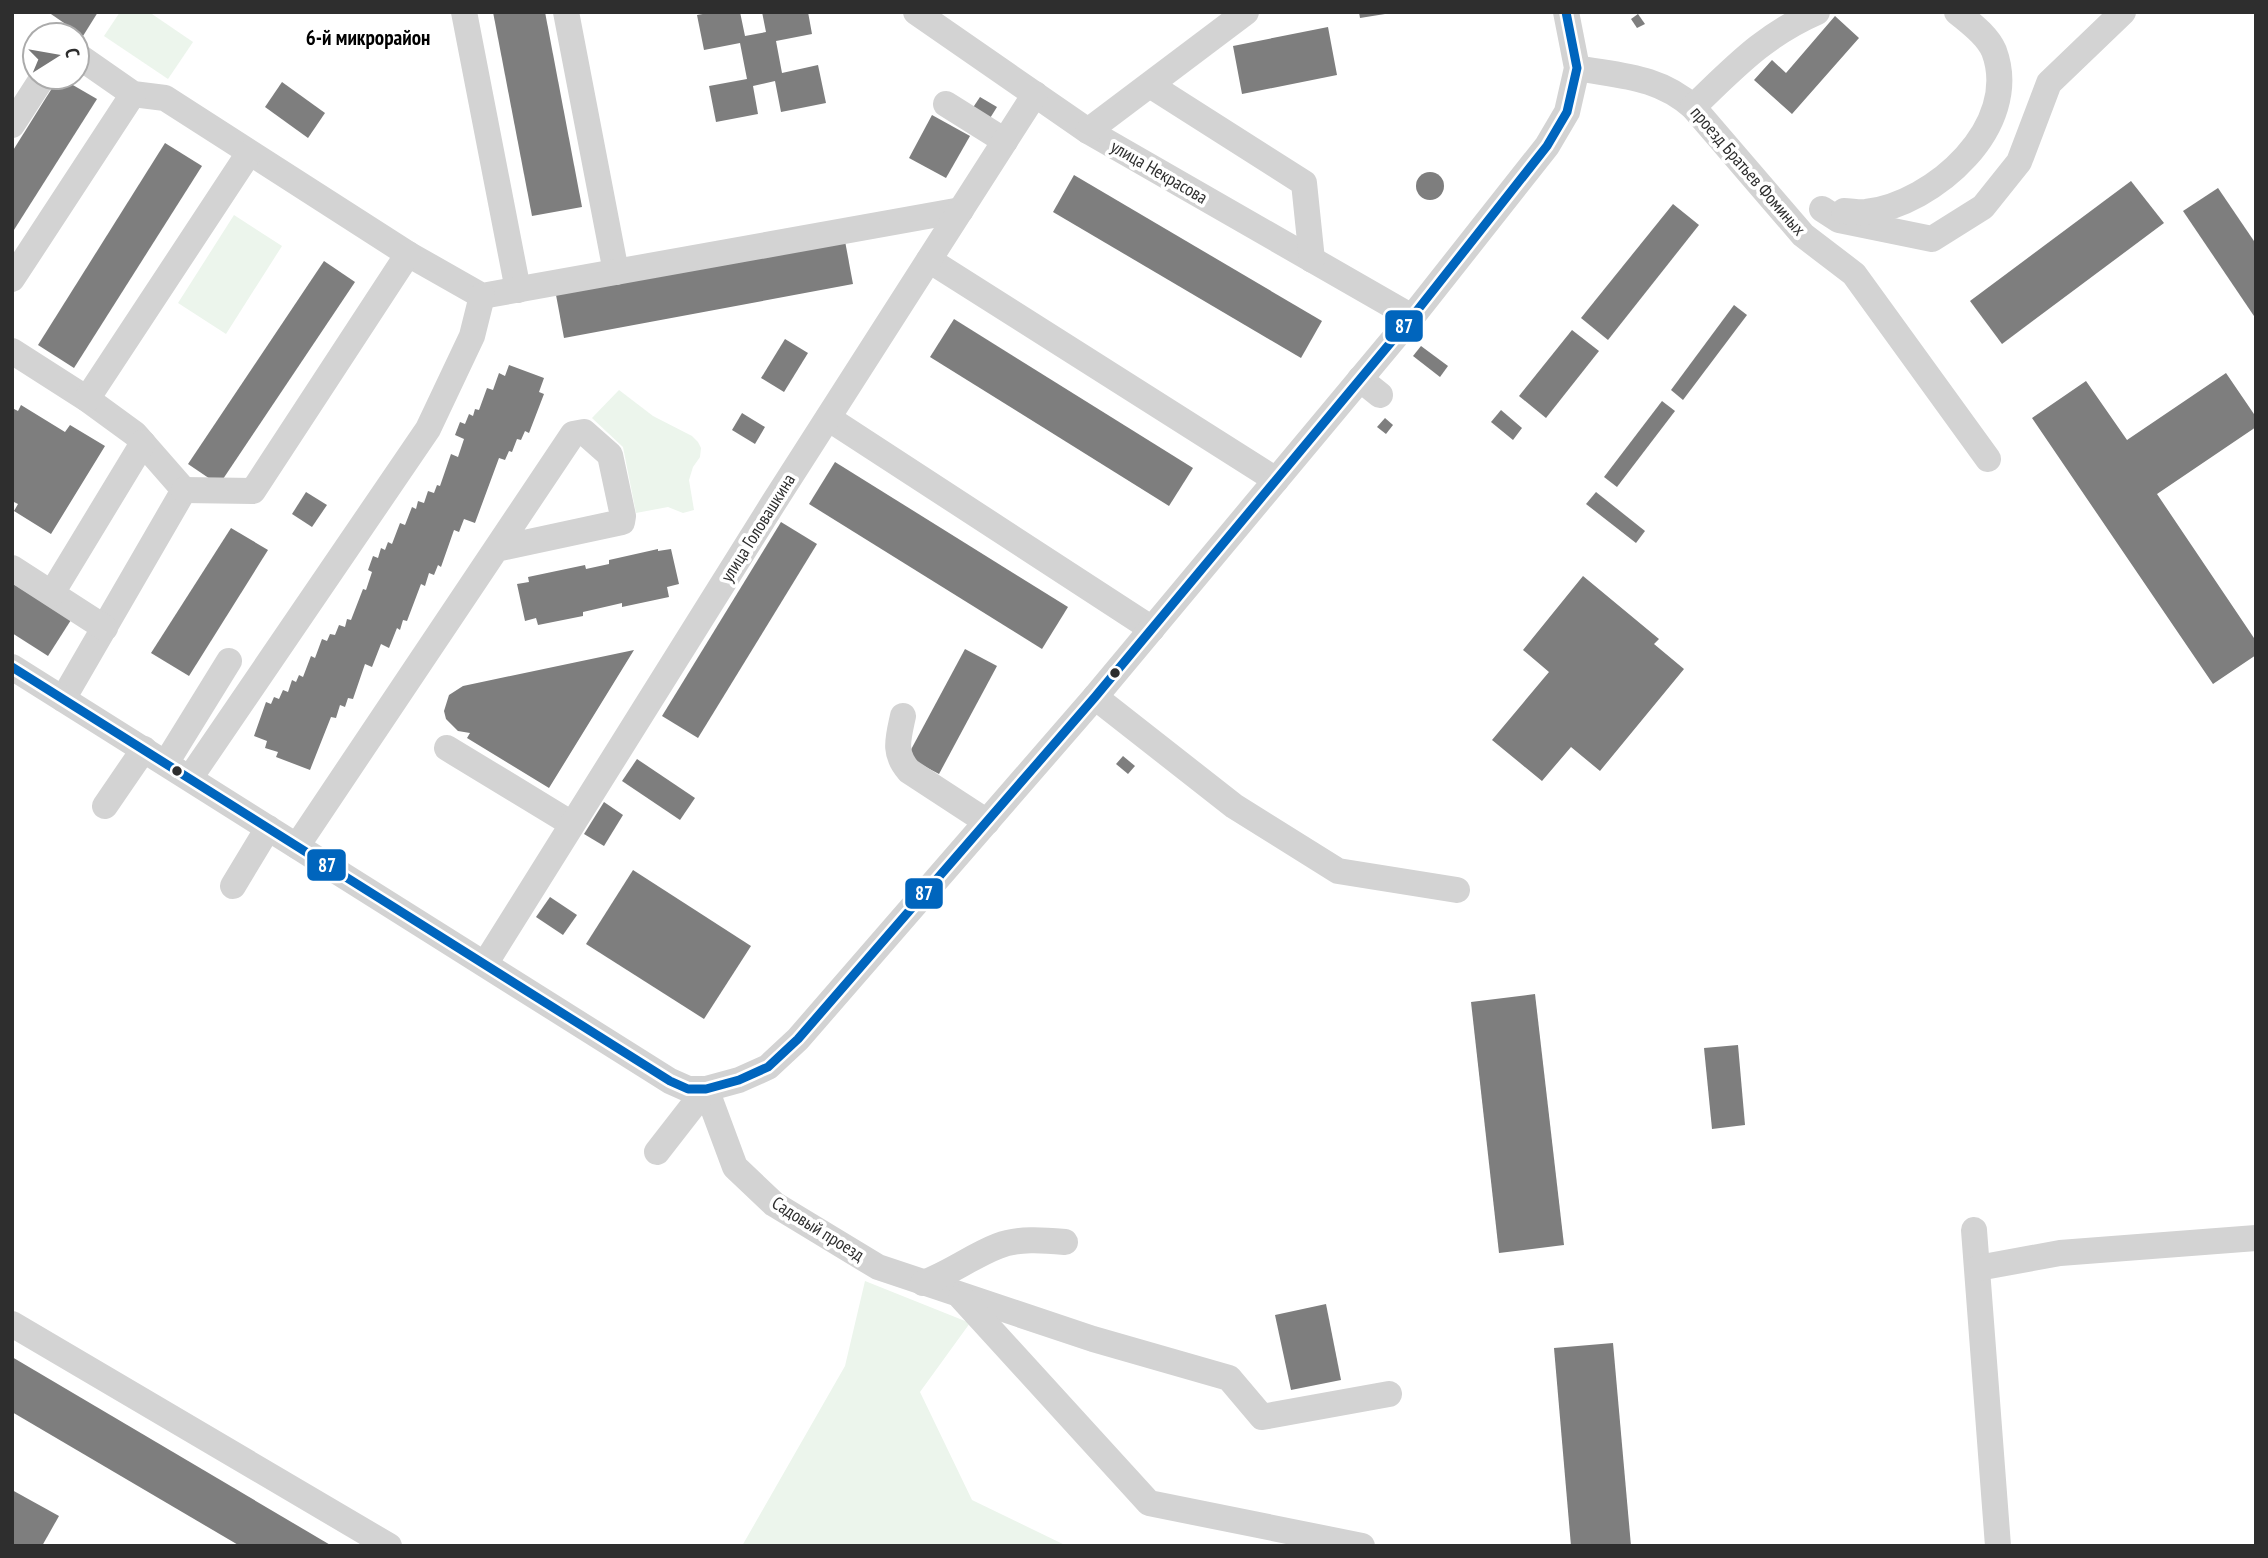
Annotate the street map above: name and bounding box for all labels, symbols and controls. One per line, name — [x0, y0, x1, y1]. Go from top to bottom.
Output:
north arrow — [21, 21, 91, 91]
district label: 6-й микрорайон — [306, 24, 430, 51]
text: С — [60, 46, 85, 60]
street label: проезд Братьев Фоминых — [1686, 101, 1811, 241]
street label: улица Некрасова — [1107, 135, 1212, 209]
line badge: 87 — [1384, 309, 1424, 343]
text: 87 — [1395, 314, 1413, 338]
street label: улица Головашкина — [715, 469, 800, 586]
unlabelled marker — [1108, 666, 1122, 680]
unlabelled marker — [170, 764, 184, 778]
line badge: 87 — [306, 848, 347, 882]
text: 87 — [318, 853, 336, 877]
line badge: 87 — [904, 877, 944, 910]
text: 87 — [915, 881, 933, 905]
street label: Садовый проезд — [768, 1191, 869, 1266]

